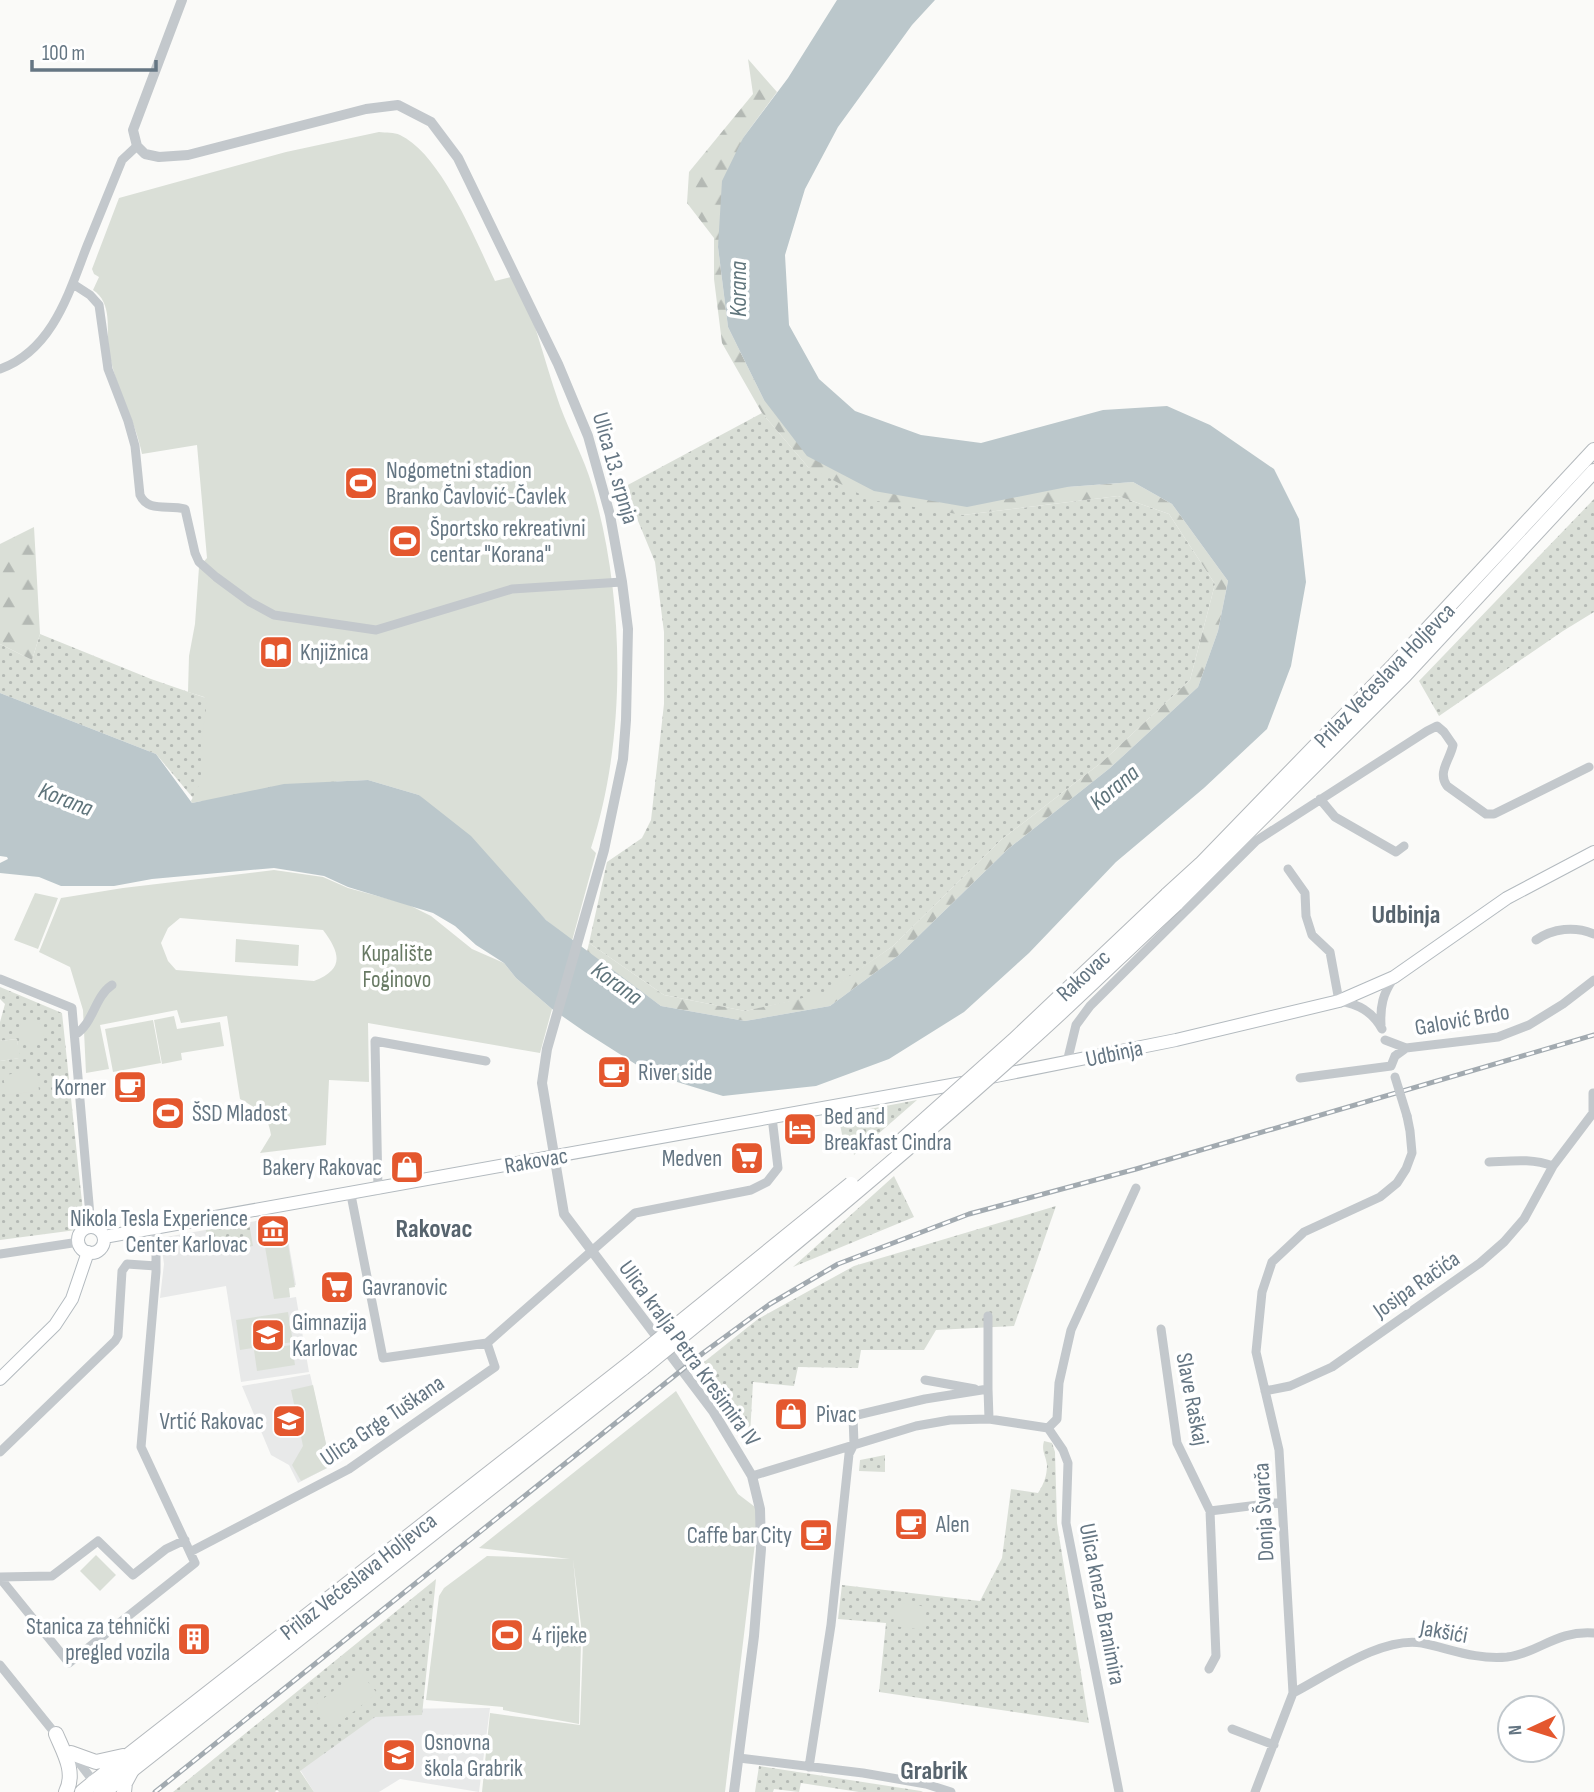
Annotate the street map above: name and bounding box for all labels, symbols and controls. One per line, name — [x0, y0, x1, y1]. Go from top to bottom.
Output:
scale bar — [32, 28, 156, 72]
text: 100 m — [42, 41, 85, 66]
water label: Korana — [724, 261, 753, 317]
street label: Ulica 13. srpnja — [586, 409, 644, 527]
place label: Nogometni stadion Branko Čavlović-Čavlek — [386, 457, 566, 511]
sports icon: Nogometni stadion Branko Čavlović-Čavlek — [342, 464, 380, 502]
place label: Športsko rekreativni centar "Korana" — [430, 515, 585, 569]
sports icon: Športsko rekreativni centar "Korana" — [386, 522, 424, 560]
street label: Prilaz Većeslava Holjevca — [1308, 597, 1461, 754]
library icon: Knjižnica — [257, 633, 295, 671]
place label: Knjižnica — [300, 639, 369, 667]
water label: Korana — [1084, 758, 1145, 816]
water label: Korana — [35, 776, 97, 823]
district label: Udbinja — [1372, 900, 1440, 931]
park label: Kupalište Foginovo — [361, 940, 433, 994]
street label: Rakovac — [1051, 944, 1116, 1008]
water label: Korana — [586, 955, 648, 1012]
street label: Galović Brdo — [1413, 998, 1512, 1042]
street label: Udbinja — [1083, 1034, 1145, 1074]
cafe icon: River side — [595, 1053, 633, 1091]
place label: River side — [638, 1059, 713, 1087]
cafe icon: Korner — [111, 1068, 149, 1106]
place label: Korner — [54, 1074, 106, 1102]
sports icon: ŠSD Mladost — [149, 1094, 187, 1132]
place label: ŠSD Mladost — [192, 1100, 288, 1128]
place label: Bed and Breakfast Cindra — [824, 1103, 952, 1157]
hotel icon: Bed and Breakfast Cindra — [781, 1110, 819, 1148]
supermarket icon: Medven — [728, 1139, 766, 1177]
street label: Rakovac — [502, 1142, 570, 1180]
place label: Medven — [662, 1145, 722, 1173]
shop icon: Bakery Rakovac — [388, 1148, 426, 1186]
place label: Bakery Rakovac — [262, 1154, 382, 1182]
place label: Nikola Tesla Experience Center Karlovac — [70, 1205, 248, 1259]
museum icon: Nikola Tesla Experience Center Karlovac — [254, 1212, 292, 1250]
district label: Rakovac — [396, 1214, 472, 1245]
street label: Josipa Račića — [1367, 1245, 1465, 1325]
street label: Ulica kralja Petra Krešimira IV — [612, 1255, 766, 1452]
supermarket icon: Gavranovic — [318, 1268, 356, 1306]
place label: Gavranovic — [362, 1274, 448, 1302]
place label: Gimnazija Karlovac — [292, 1309, 367, 1363]
school or university icon: Gimnazija Karlovac — [249, 1316, 287, 1354]
street label: Slave Raškaj — [1169, 1351, 1215, 1448]
street label: Ulica Grge Tuškana — [315, 1369, 450, 1472]
shop icon: Pivac — [772, 1395, 810, 1433]
place label: Pivac — [816, 1401, 857, 1429]
school or university icon: Vrtić Rakovac — [270, 1402, 308, 1440]
place label: Vrtić Rakovac — [159, 1408, 264, 1436]
street label: Donja Švarča — [1247, 1462, 1281, 1562]
cafe icon: Alen — [892, 1505, 930, 1543]
street label: Prilaz Većeslava Holjevca — [275, 1507, 442, 1647]
place label: Alen — [935, 1511, 970, 1539]
cafe icon: Caffe bar City — [797, 1516, 835, 1554]
street label: Ulica kneza Branimira — [1073, 1521, 1131, 1687]
place label: Caffe bar City — [687, 1522, 792, 1550]
place label: Stanica za tehnički pregled vozila — [26, 1613, 170, 1667]
street label: Jakšići — [1417, 1614, 1470, 1650]
sports icon: 4 rijeke — [488, 1616, 526, 1654]
building icon: Stanica za tehnički pregled vozila — [175, 1620, 213, 1658]
place label: 4 rijeke — [532, 1622, 587, 1650]
north arrow — [1496, 1694, 1566, 1764]
text: N — [1504, 1724, 1527, 1736]
place label: Osnovna škola Grabrik — [424, 1729, 523, 1783]
school or university icon: Osnovna škola Grabrik — [380, 1736, 418, 1774]
district label: Grabrik — [900, 1756, 968, 1787]

